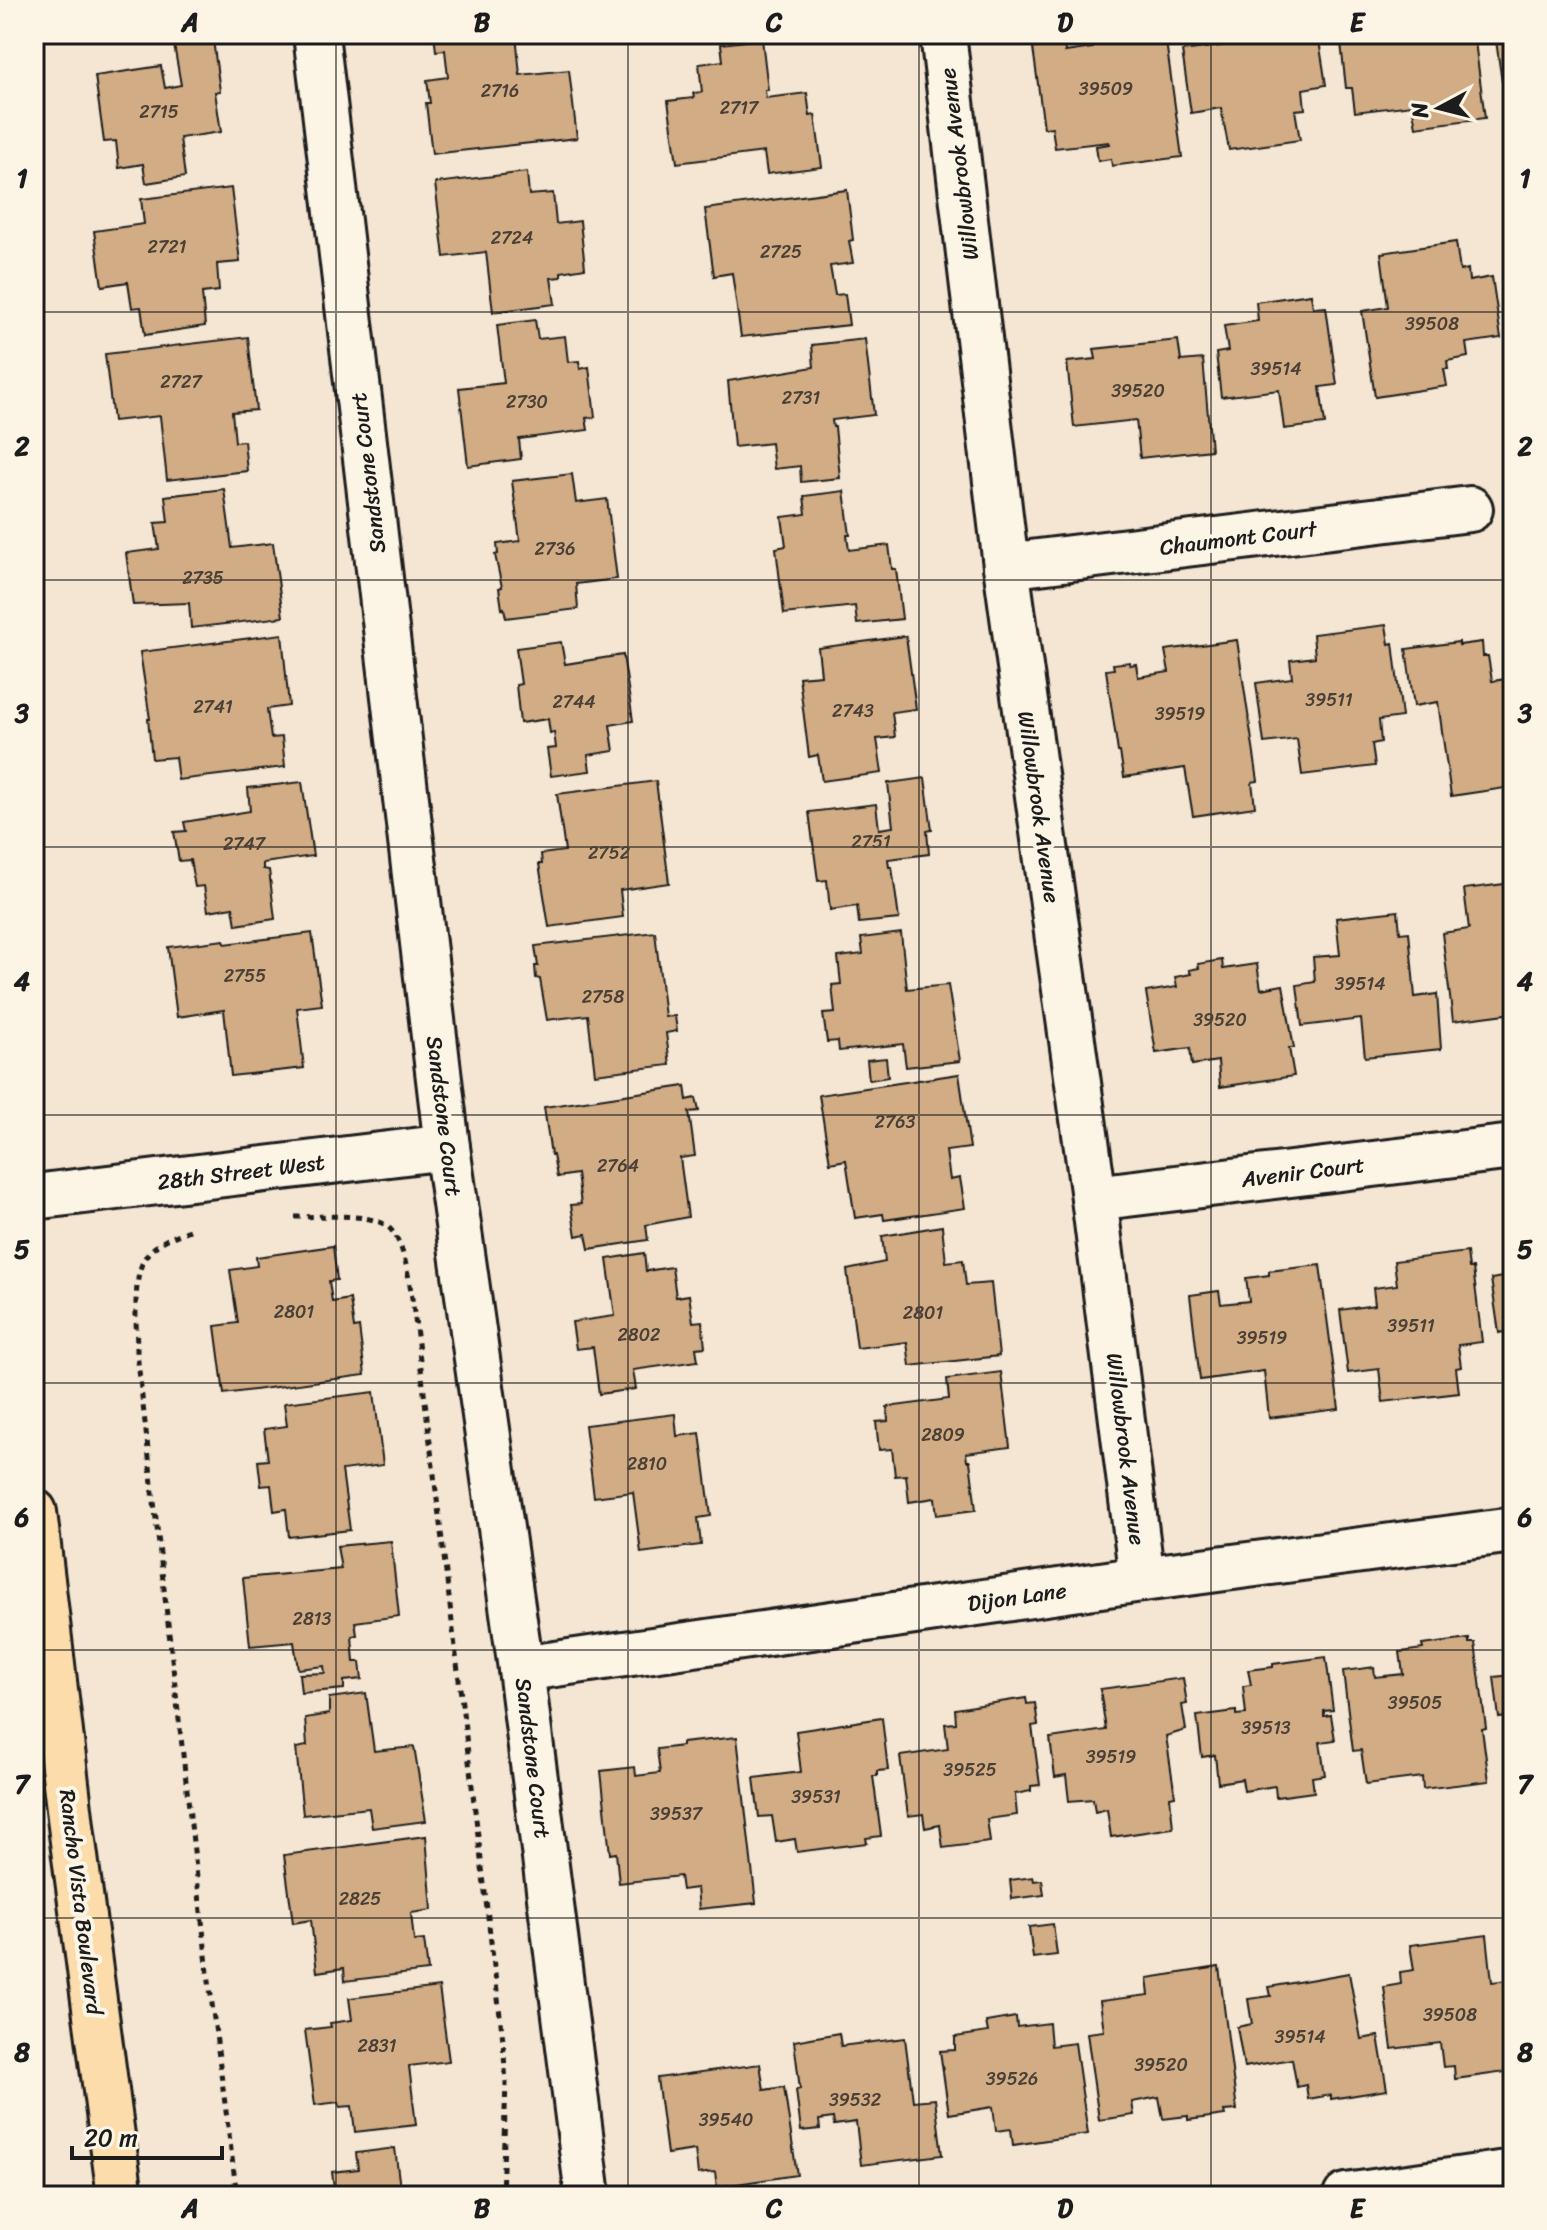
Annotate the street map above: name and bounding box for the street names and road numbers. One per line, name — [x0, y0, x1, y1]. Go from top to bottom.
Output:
street label: Willowbrook Avenue — [928, 66, 990, 262]
street label: Sandstone Court — [339, 390, 397, 556]
street label: Chaumont Court — [1157, 509, 1320, 567]
street label: Willowbrook Avenue — [1006, 709, 1072, 905]
street label: Sandstone Court — [415, 1033, 473, 1199]
street label: 28th Street West — [155, 1142, 327, 1202]
street label: Avenir Court — [1238, 1145, 1367, 1199]
street label: Willowbrook Avenue — [1095, 1351, 1157, 1547]
street label: Dijon Lane — [965, 1571, 1069, 1623]
street label: Sandstone Court — [504, 1675, 562, 1841]
street label: Rancho Vista Boulevard — [48, 1787, 114, 2018]

